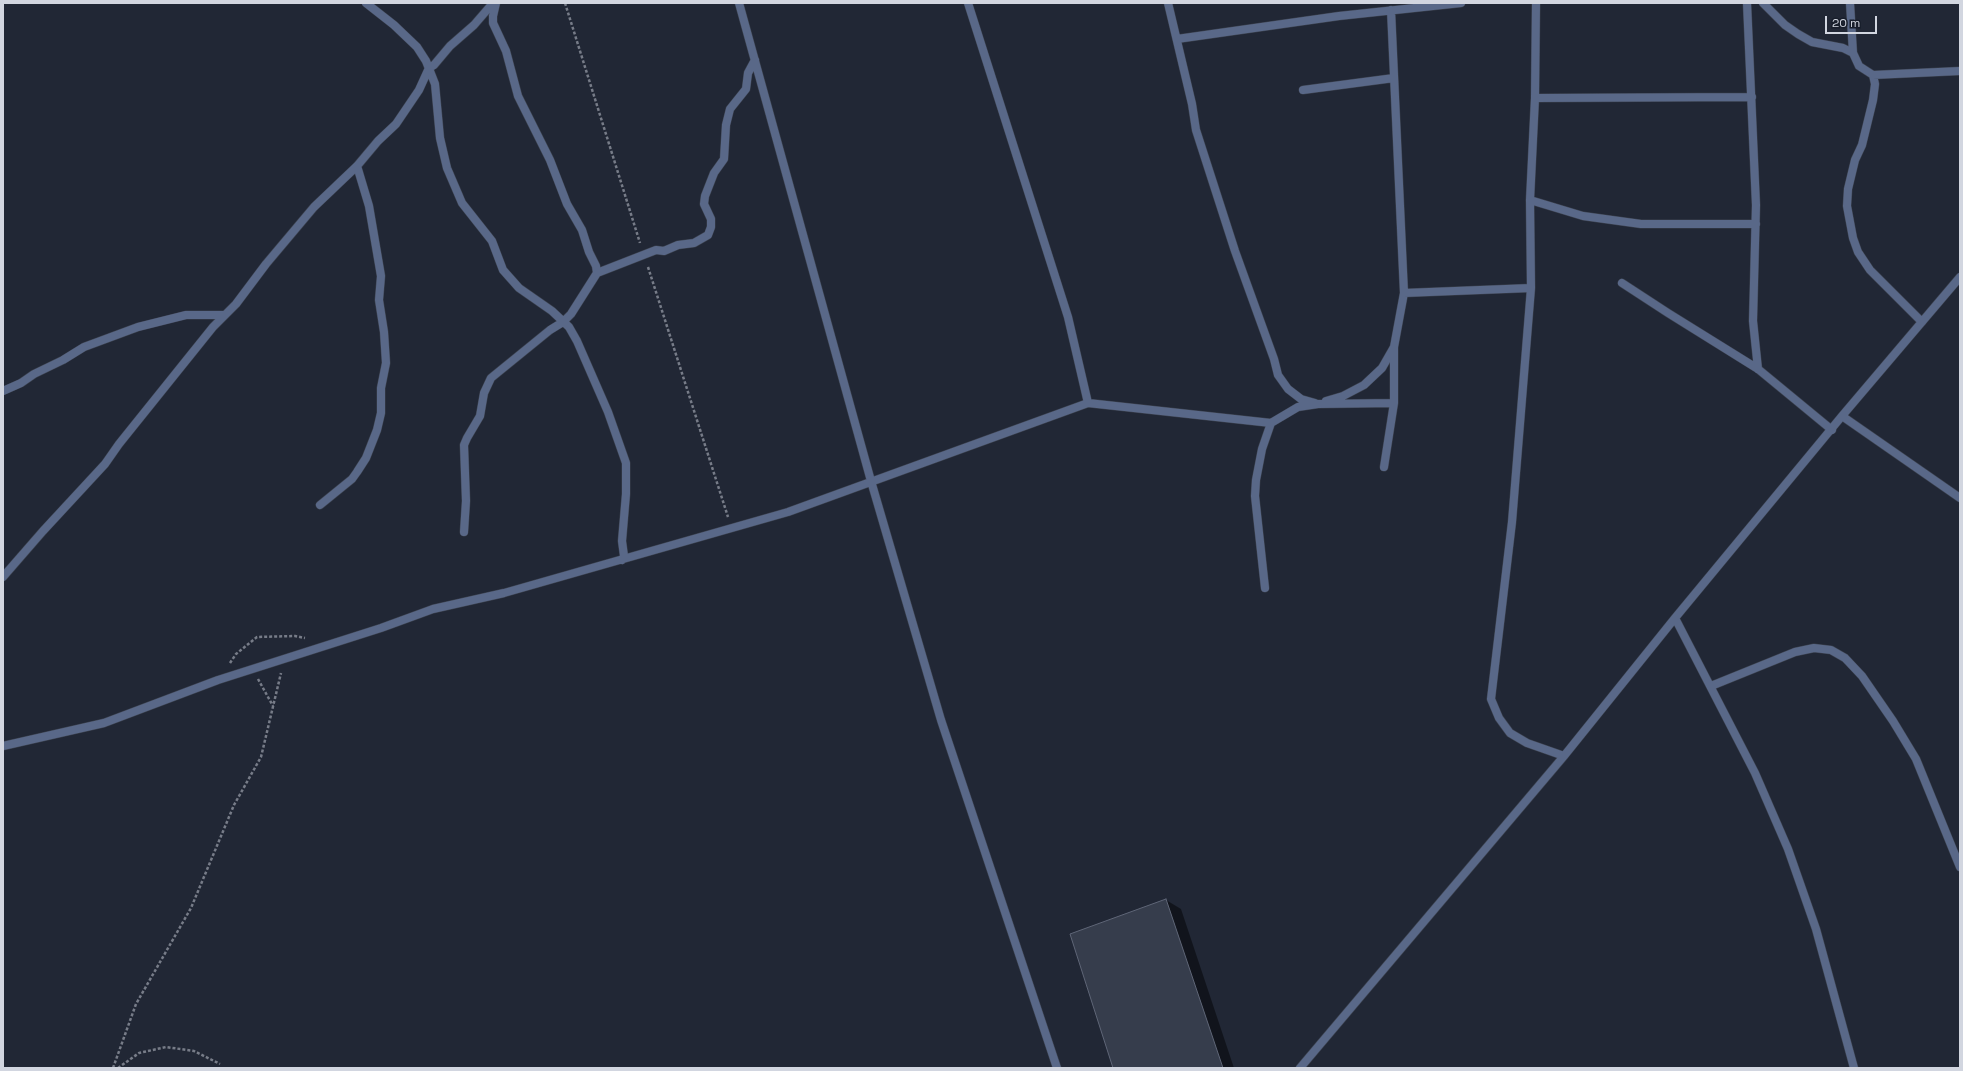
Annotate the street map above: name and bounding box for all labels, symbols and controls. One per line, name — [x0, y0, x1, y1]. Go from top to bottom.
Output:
scale bar — [1827, 8, 1879, 34]
text: 20 m — [1832, 15, 1860, 31]

